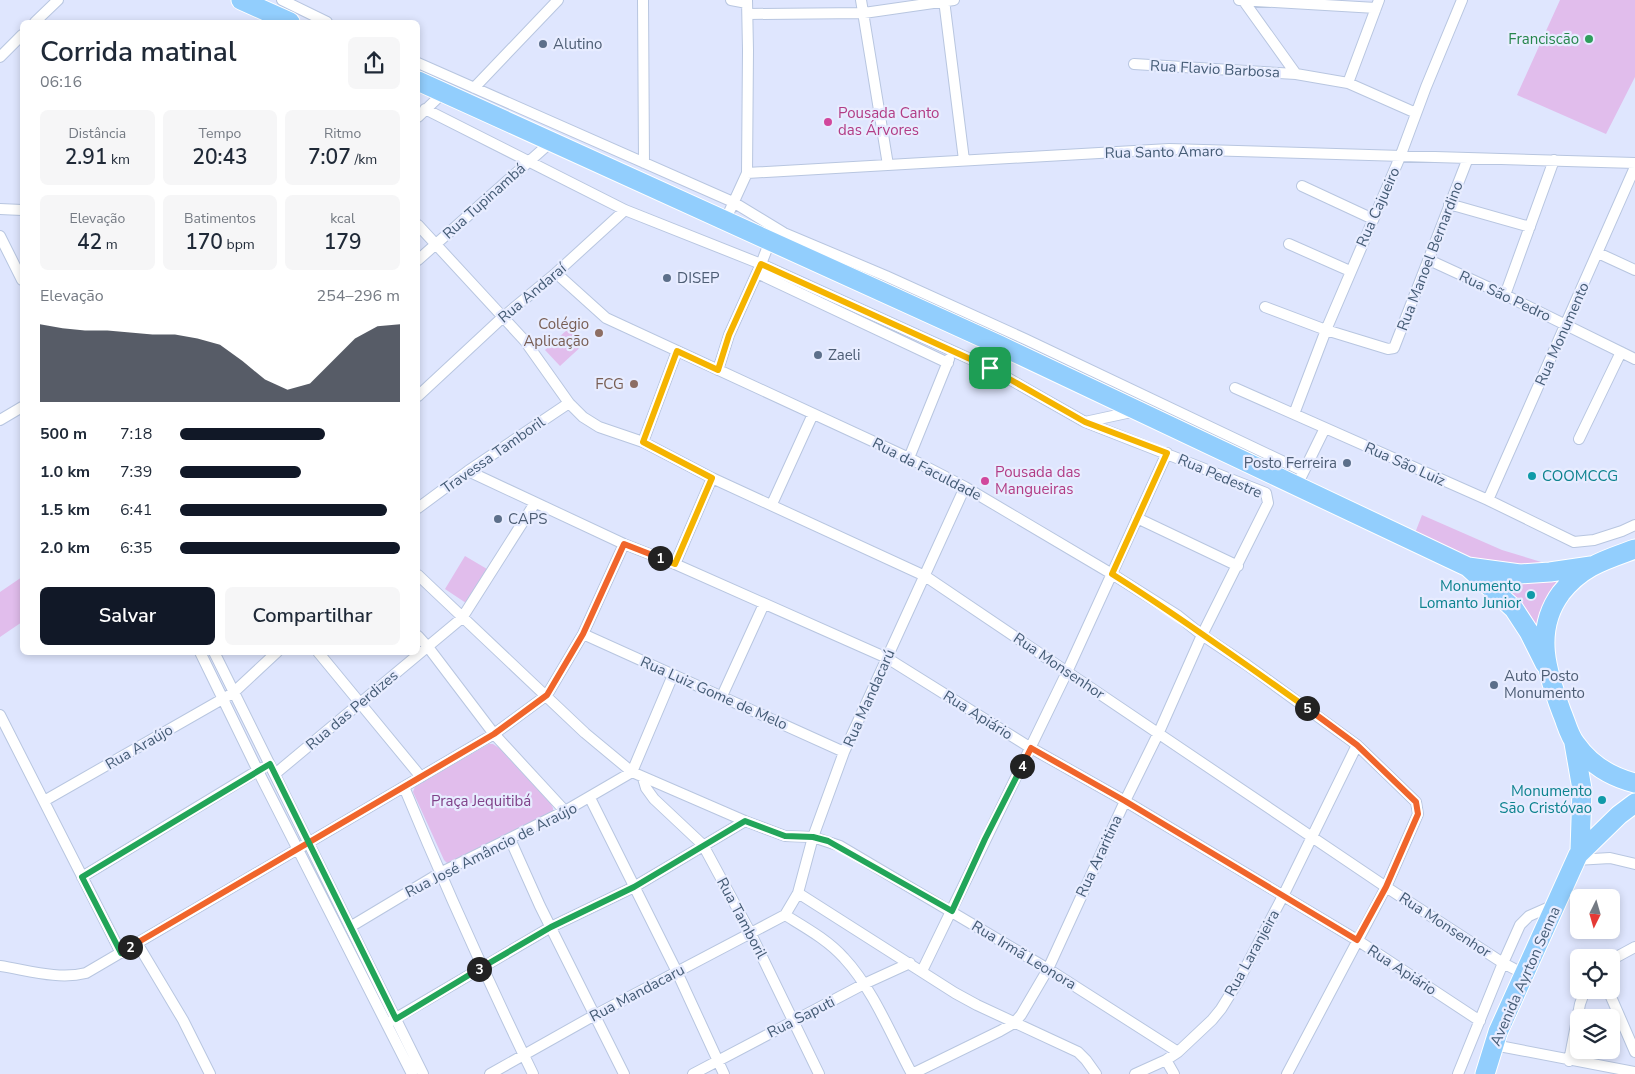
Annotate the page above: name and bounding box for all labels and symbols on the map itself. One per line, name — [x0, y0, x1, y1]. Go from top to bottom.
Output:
place label: Franciscão — [1508, 29, 1579, 49]
marker: Franciscão — [1583, 33, 1595, 45]
place label: Alutino — [553, 34, 602, 54]
marker: Alutino — [537, 38, 549, 50]
street label: Rua Flavio Barbosa — [1150, 56, 1280, 82]
place label: Pousada Canto das Árvores — [838, 103, 939, 140]
marker: Pousada Canto das Árvores — [822, 116, 834, 128]
street label: Rua Santo Amaro — [1104, 141, 1224, 163]
street label: Rua Tupinambá — [438, 158, 530, 244]
street label: Rua Cajueiro — [1352, 164, 1404, 250]
street label: Rua Manoel Bernardino — [1392, 178, 1468, 334]
street label: Rua Andaraí — [494, 258, 571, 327]
street label: Rua São Pedro — [1456, 266, 1554, 326]
place label: DISEP — [677, 268, 720, 288]
marker: DISEP — [661, 272, 673, 284]
street label: Rua Monumento — [1530, 279, 1594, 389]
place label: Colégio Aplicação — [523, 314, 589, 351]
marker: Colégio Aplicação — [593, 327, 605, 339]
place label: Zaeli — [828, 345, 861, 365]
pin — [969, 347, 1011, 389]
marker: Zaeli — [812, 349, 824, 361]
place label: FCG — [595, 374, 624, 394]
marker: FCG — [628, 378, 640, 390]
street label: Travessa Tamboril — [437, 412, 549, 498]
street label: Rua da Faculdade — [869, 433, 985, 505]
street label: Rua São Luiz — [1361, 437, 1449, 491]
street label: Rua Pedestre — [1175, 449, 1265, 503]
place label: Posto Ferreira — [1244, 453, 1337, 473]
marker: Posto Ferreira — [1341, 457, 1353, 469]
place label: Pousada das Mangueiras — [995, 462, 1081, 499]
place label: COOMCCG — [1542, 466, 1618, 486]
marker: COOMCCG — [1526, 470, 1538, 482]
marker: Pousada das Mangueiras — [979, 475, 991, 487]
place label: CAPS — [508, 509, 548, 529]
marker: CAPS — [492, 513, 504, 525]
pin: 1 — [648, 546, 672, 570]
place label: Monumento Lomanto Junior — [1419, 576, 1522, 613]
marker: Monumento Lomanto Junior — [1525, 589, 1537, 601]
street label: Rua Monsenhor — [1010, 628, 1109, 704]
street label: Rua Mandacarú — [839, 646, 899, 750]
street label: Rua Luiz Gome de Melo — [637, 652, 791, 734]
street label: Rua das Perdizes — [302, 665, 402, 755]
place label: Auto Posto Monumento — [1504, 666, 1585, 703]
marker: Auto Posto Monumento — [1488, 679, 1500, 691]
street label: Rua Apiário — [939, 686, 1017, 744]
pin: 5 — [1294, 696, 1320, 720]
street label: Rua Araújo — [102, 720, 176, 774]
pin: 4 — [1010, 754, 1034, 778]
place label: Monumento São Cristóvao — [1499, 781, 1592, 818]
park label: Praça Jequitibá — [431, 791, 531, 811]
marker: Monumento São Cristóvao — [1596, 794, 1608, 806]
street label: Rua José Amâncio de Araújo — [402, 798, 580, 902]
street label: Rua Araritina — [1071, 812, 1127, 900]
street label: Rua Tamboril — [712, 874, 772, 963]
street label: Rua Monsenhor — [1395, 888, 1495, 963]
north arrow — [1570, 889, 1620, 939]
street label: Avenida Ayrton Senna — [1485, 903, 1565, 1049]
street label: Rua Laranjeira — [1220, 906, 1284, 1000]
street label: Rua Irmã Leonora — [968, 916, 1080, 994]
pin: 2 — [118, 934, 142, 960]
street label: Rua Apiário — [1364, 940, 1440, 1000]
pin: 3 — [466, 956, 492, 982]
street label: Rua Mandacaru — [586, 960, 688, 1026]
street label: Rua Saputi — [764, 991, 838, 1043]

